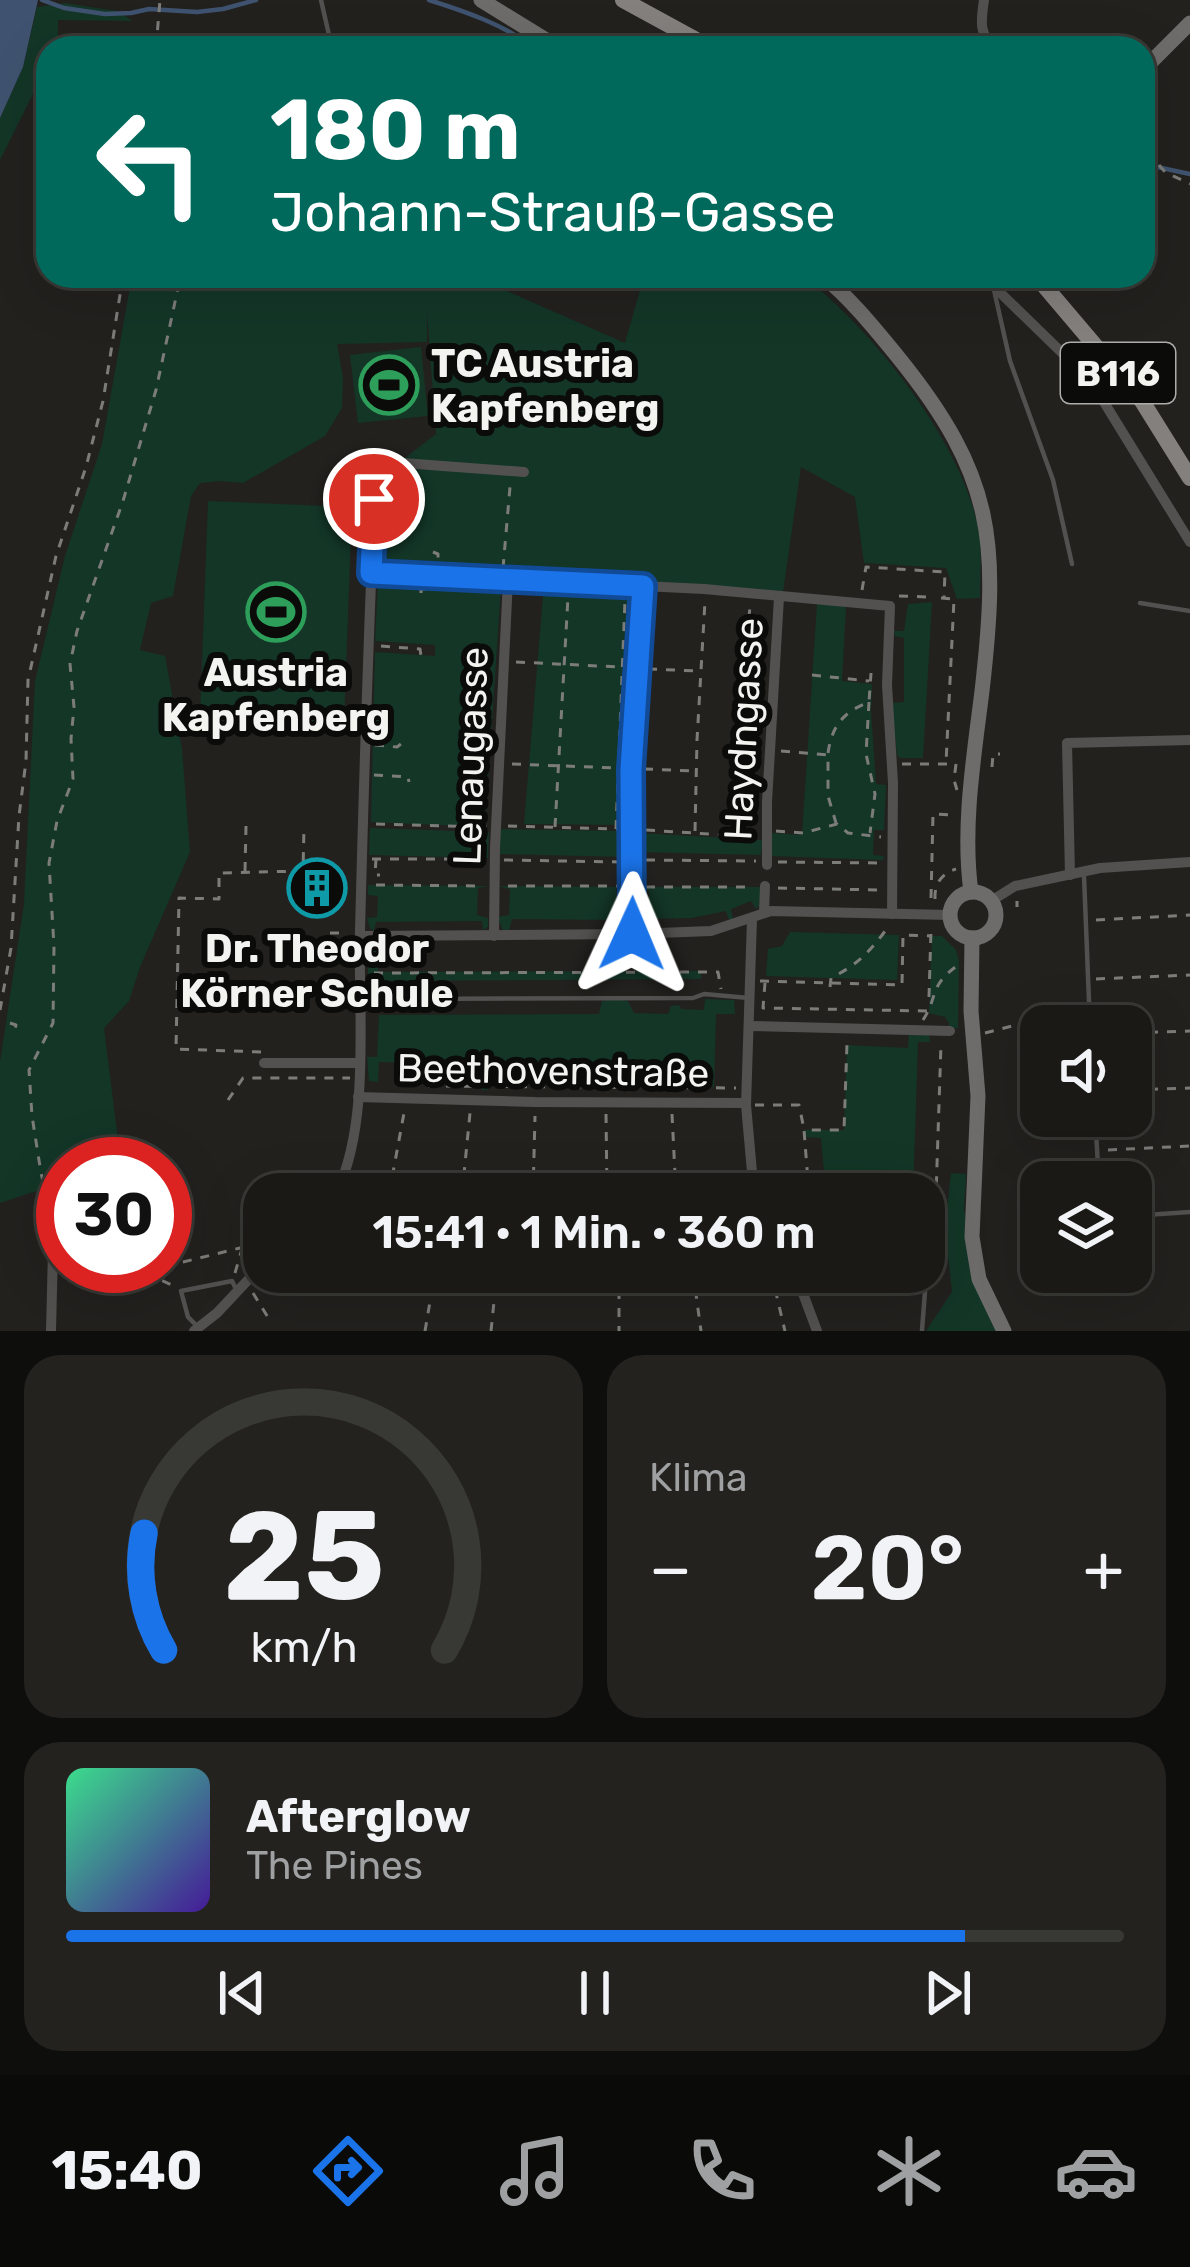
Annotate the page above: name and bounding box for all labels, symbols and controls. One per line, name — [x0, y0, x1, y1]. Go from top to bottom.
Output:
text: 180 m — [270, 80, 521, 180]
icon: left — [72, 84, 228, 240]
text: Johann-Strauß-Gasse — [270, 181, 836, 245]
place label: TC Austria Kapfenberg — [431, 341, 659, 432]
road number: B116 — [1061, 343, 1175, 403]
sports icon: TC Austria Kapfenberg — [358, 354, 420, 416]
pin — [323, 448, 425, 550]
icon: arrive — [341, 466, 407, 532]
sports icon: Austria Kapfenberg — [245, 581, 307, 643]
street label: Haydngasse — [715, 616, 773, 842]
street label: Lenaugasse — [444, 646, 498, 866]
place label: Austria Kapfenberg — [162, 650, 390, 741]
building icon: Dr. Theodor Körner Schule — [286, 857, 348, 919]
position arrow — [569, 871, 695, 997]
place label: Dr. Theodor Körner Schule — [180, 926, 454, 1017]
map controls — [1020, 1005, 1152, 1293]
button: sound — [1020, 1005, 1152, 1137]
street label: Beethovenstraße — [396, 1045, 710, 1097]
speed limit sign: 30 — [36, 1137, 192, 1293]
button: layers — [1020, 1161, 1152, 1293]
text: 15:41 · 1 Min. · 360 m — [373, 1206, 815, 1259]
text: Klima — [649, 1455, 748, 1501]
text: 25 — [223, 1482, 384, 1630]
text: 20° — [811, 1515, 964, 1622]
text: − — [649, 1529, 692, 1608]
text: + — [1083, 1529, 1124, 1608]
text: km/h — [250, 1621, 357, 1672]
text: Afterglow — [246, 1790, 471, 1843]
text: The Pines — [246, 1843, 423, 1889]
icon: previous — [209, 1960, 275, 2026]
icon: pause — [562, 1960, 628, 2026]
icon: next — [915, 1960, 981, 2026]
icon: directions — [306, 2129, 390, 2213]
icon: music — [493, 2129, 577, 2213]
icon: phone — [680, 2129, 764, 2213]
icon: climate — [867, 2129, 951, 2213]
icon: car — [1054, 2129, 1138, 2213]
text: 15:40 — [52, 2139, 203, 2203]

